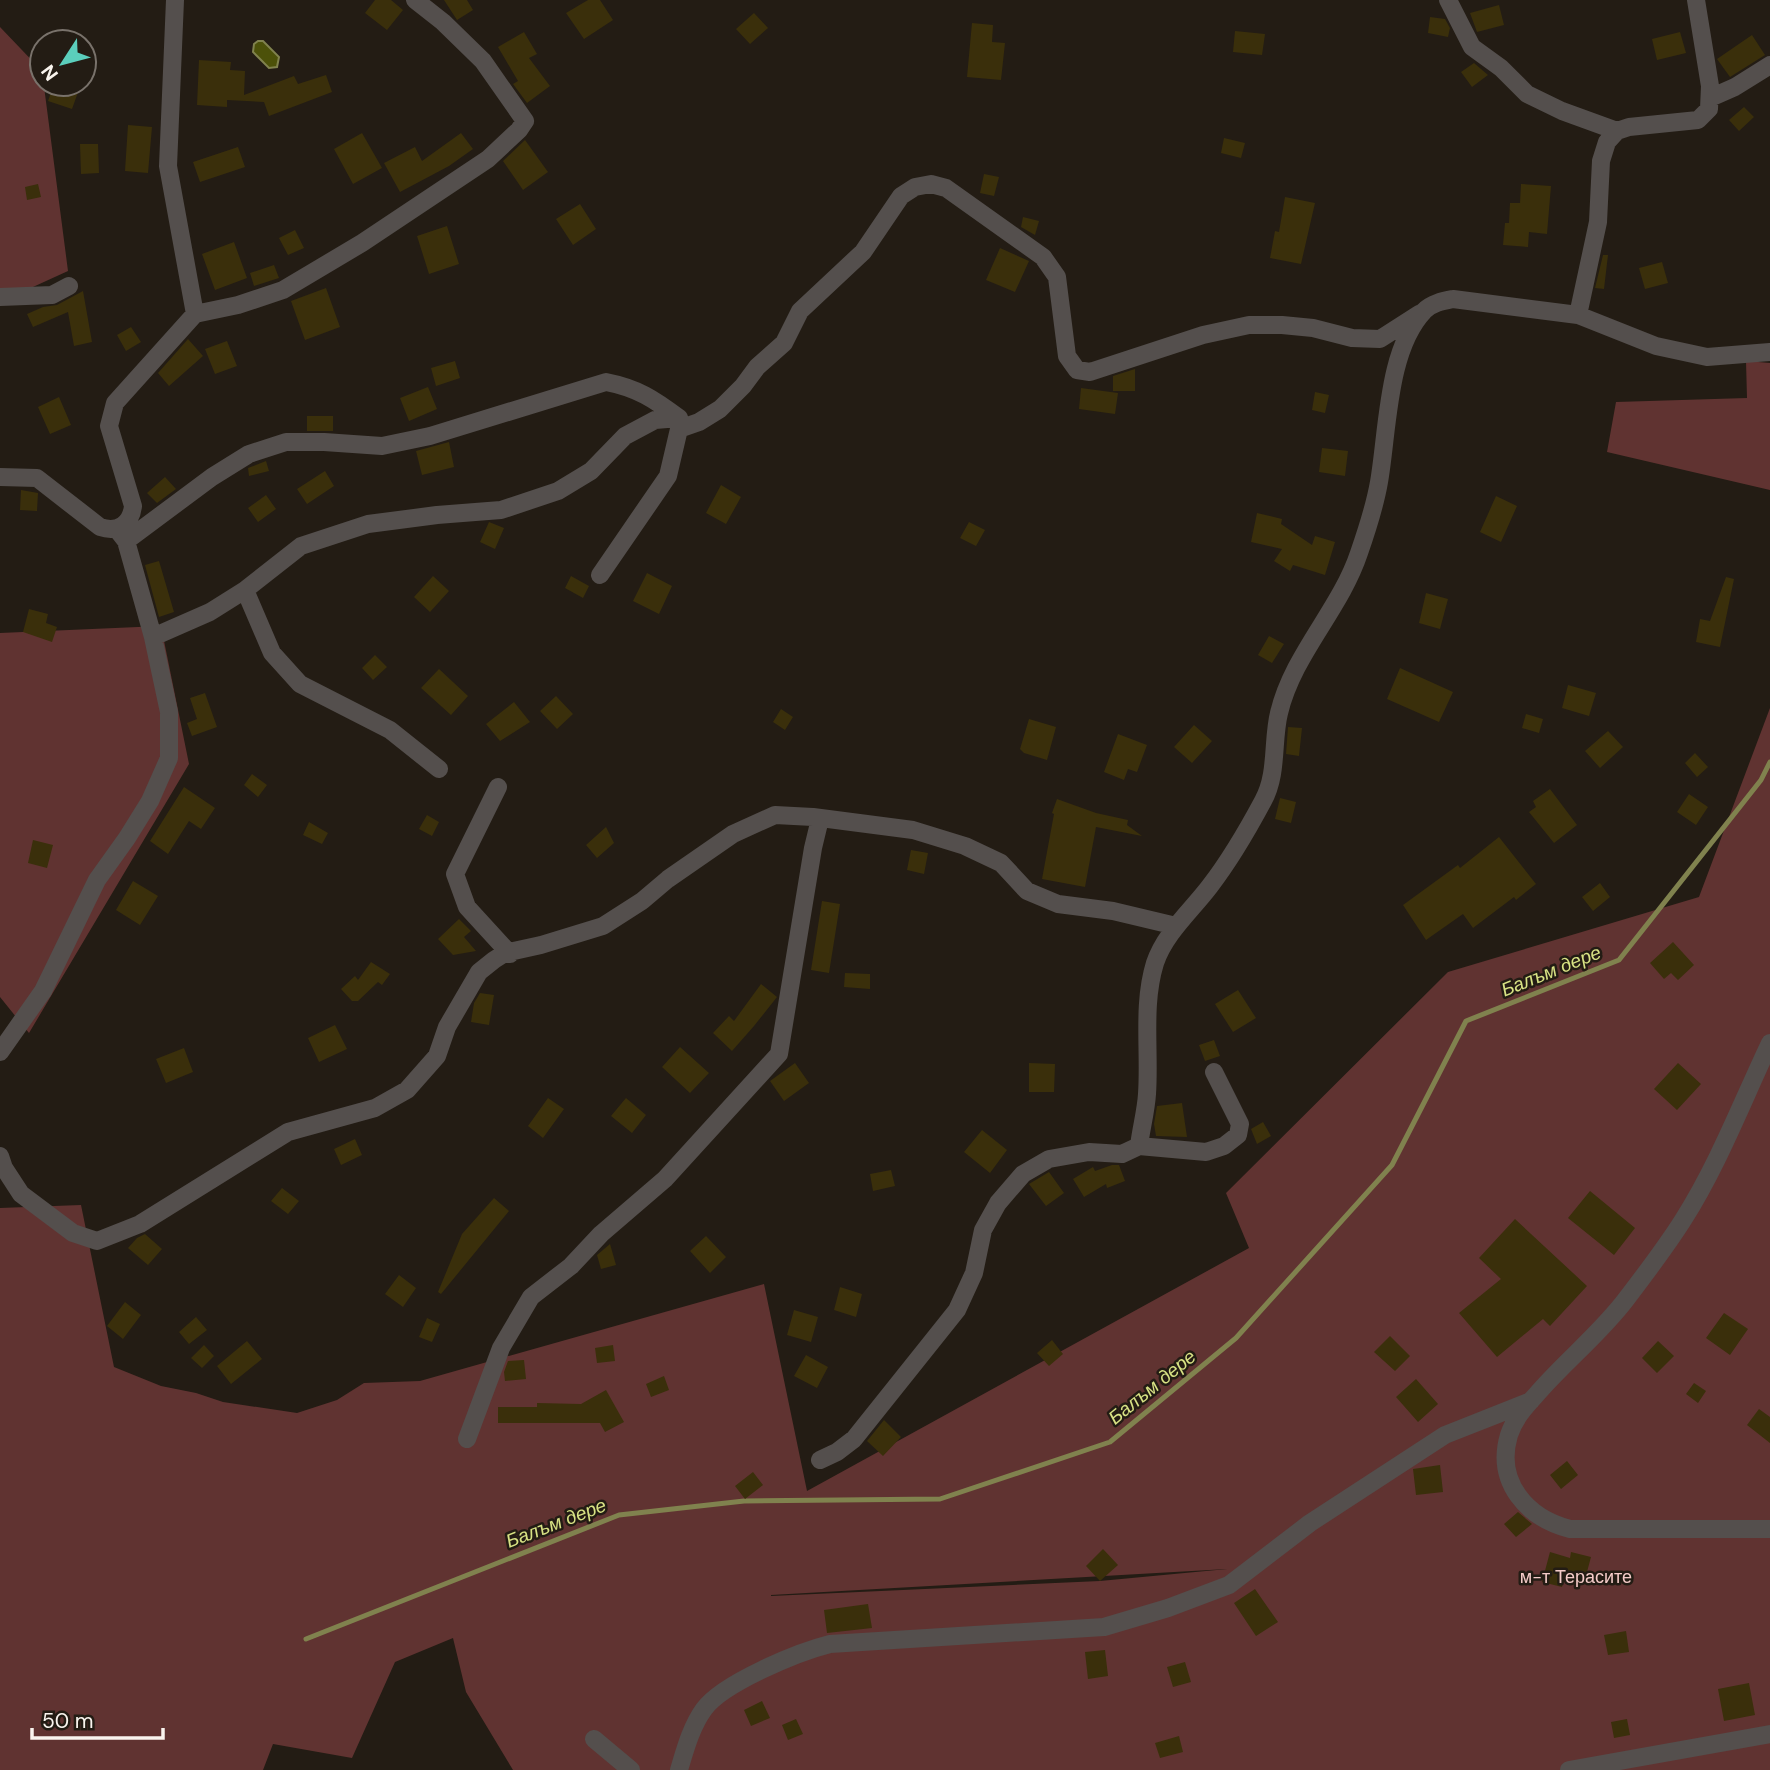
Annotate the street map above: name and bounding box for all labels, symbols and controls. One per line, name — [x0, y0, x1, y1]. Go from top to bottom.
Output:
north arrow — [28, 28, 98, 98]
text: N — [35, 60, 64, 86]
water label: Балъм дере — [1497, 940, 1605, 1002]
water label: Балъм дере — [1103, 1344, 1201, 1430]
water label: Балъм дере — [502, 1492, 610, 1554]
park label: м-т Терасите — [1520, 1565, 1632, 1589]
scale bar — [32, 1696, 163, 1740]
text: 50 m — [42, 1707, 93, 1735]

